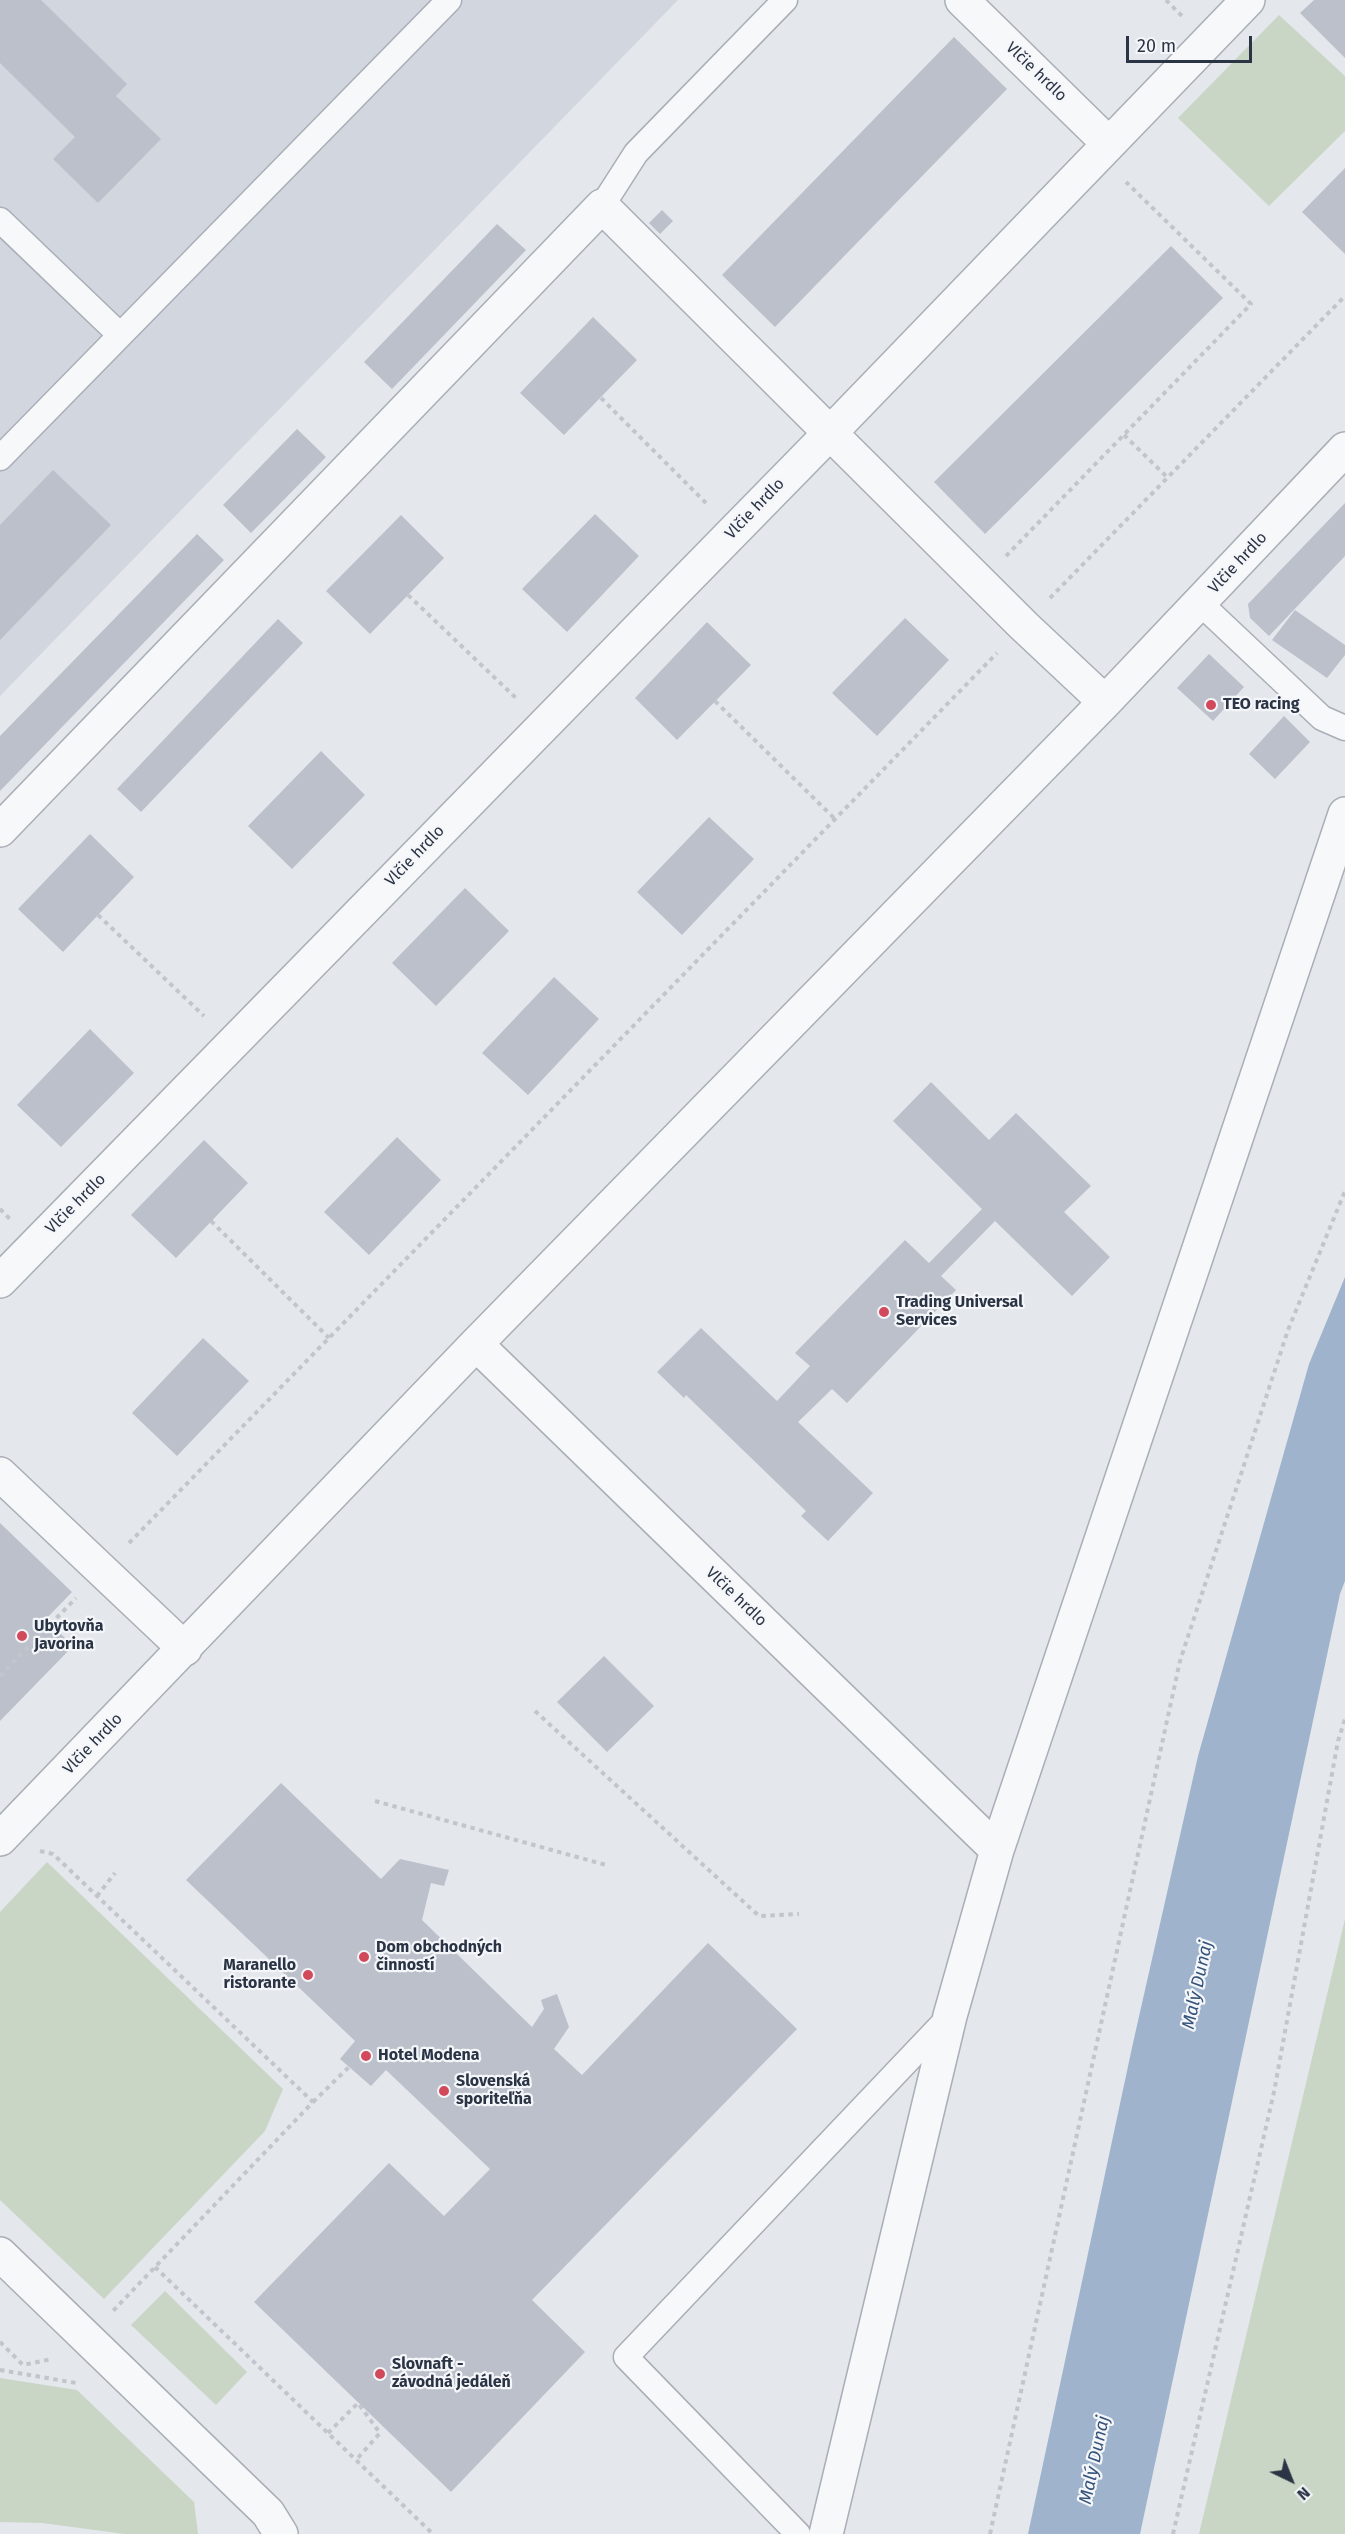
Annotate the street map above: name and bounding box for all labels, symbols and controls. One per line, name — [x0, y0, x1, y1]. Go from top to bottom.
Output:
scale bar — [1129, 24, 1255, 62]
text: 20 m — [1137, 35, 1176, 57]
street label: Vlčie hrdlo — [1002, 38, 1070, 106]
street label: Vlčie hrdlo — [721, 475, 789, 543]
street label: Vlčie hrdlo — [1205, 528, 1271, 598]
place label: TEO racing — [1223, 695, 1300, 715]
marker: TEO racing — [1204, 698, 1218, 712]
street label: Vlčie hrdlo — [381, 822, 449, 890]
street label: Vlčie hrdlo — [42, 1170, 110, 1238]
place label: Trading Universal Services — [896, 1293, 1023, 1331]
marker: Trading Universal Services — [877, 1305, 891, 1319]
street label: Vlčie hrdlo — [702, 1563, 770, 1631]
place label: Ubytovňa Javorina — [34, 1617, 103, 1655]
marker: Ubytovňa Javorina — [15, 1629, 29, 1643]
street label: Vlčie hrdlo — [59, 1710, 127, 1778]
place label: Dom obchodných činností — [376, 1938, 502, 1976]
water label: Malý Dunaj — [1178, 1939, 1218, 2031]
marker: Dom obchodných činností — [357, 1950, 371, 1964]
place label: Maranello ristorante — [223, 1956, 296, 1994]
marker: Maranello ristorante — [301, 1968, 315, 1982]
place label: Hotel Modena — [378, 2046, 480, 2066]
marker: Hotel Modena — [359, 2049, 373, 2063]
place label: Slovenská sporiteľňa — [456, 2072, 532, 2110]
marker: Slovenská sporiteľňa — [437, 2084, 451, 2098]
place label: Slovnaft - závodná jedáleň — [392, 2355, 511, 2393]
marker: Slovnaft - závodná jedáleň — [373, 2367, 387, 2381]
water label: Malý Dunaj — [1075, 2414, 1115, 2506]
north arrow — [1261, 2450, 1321, 2510]
text: N — [1293, 2483, 1314, 2504]

